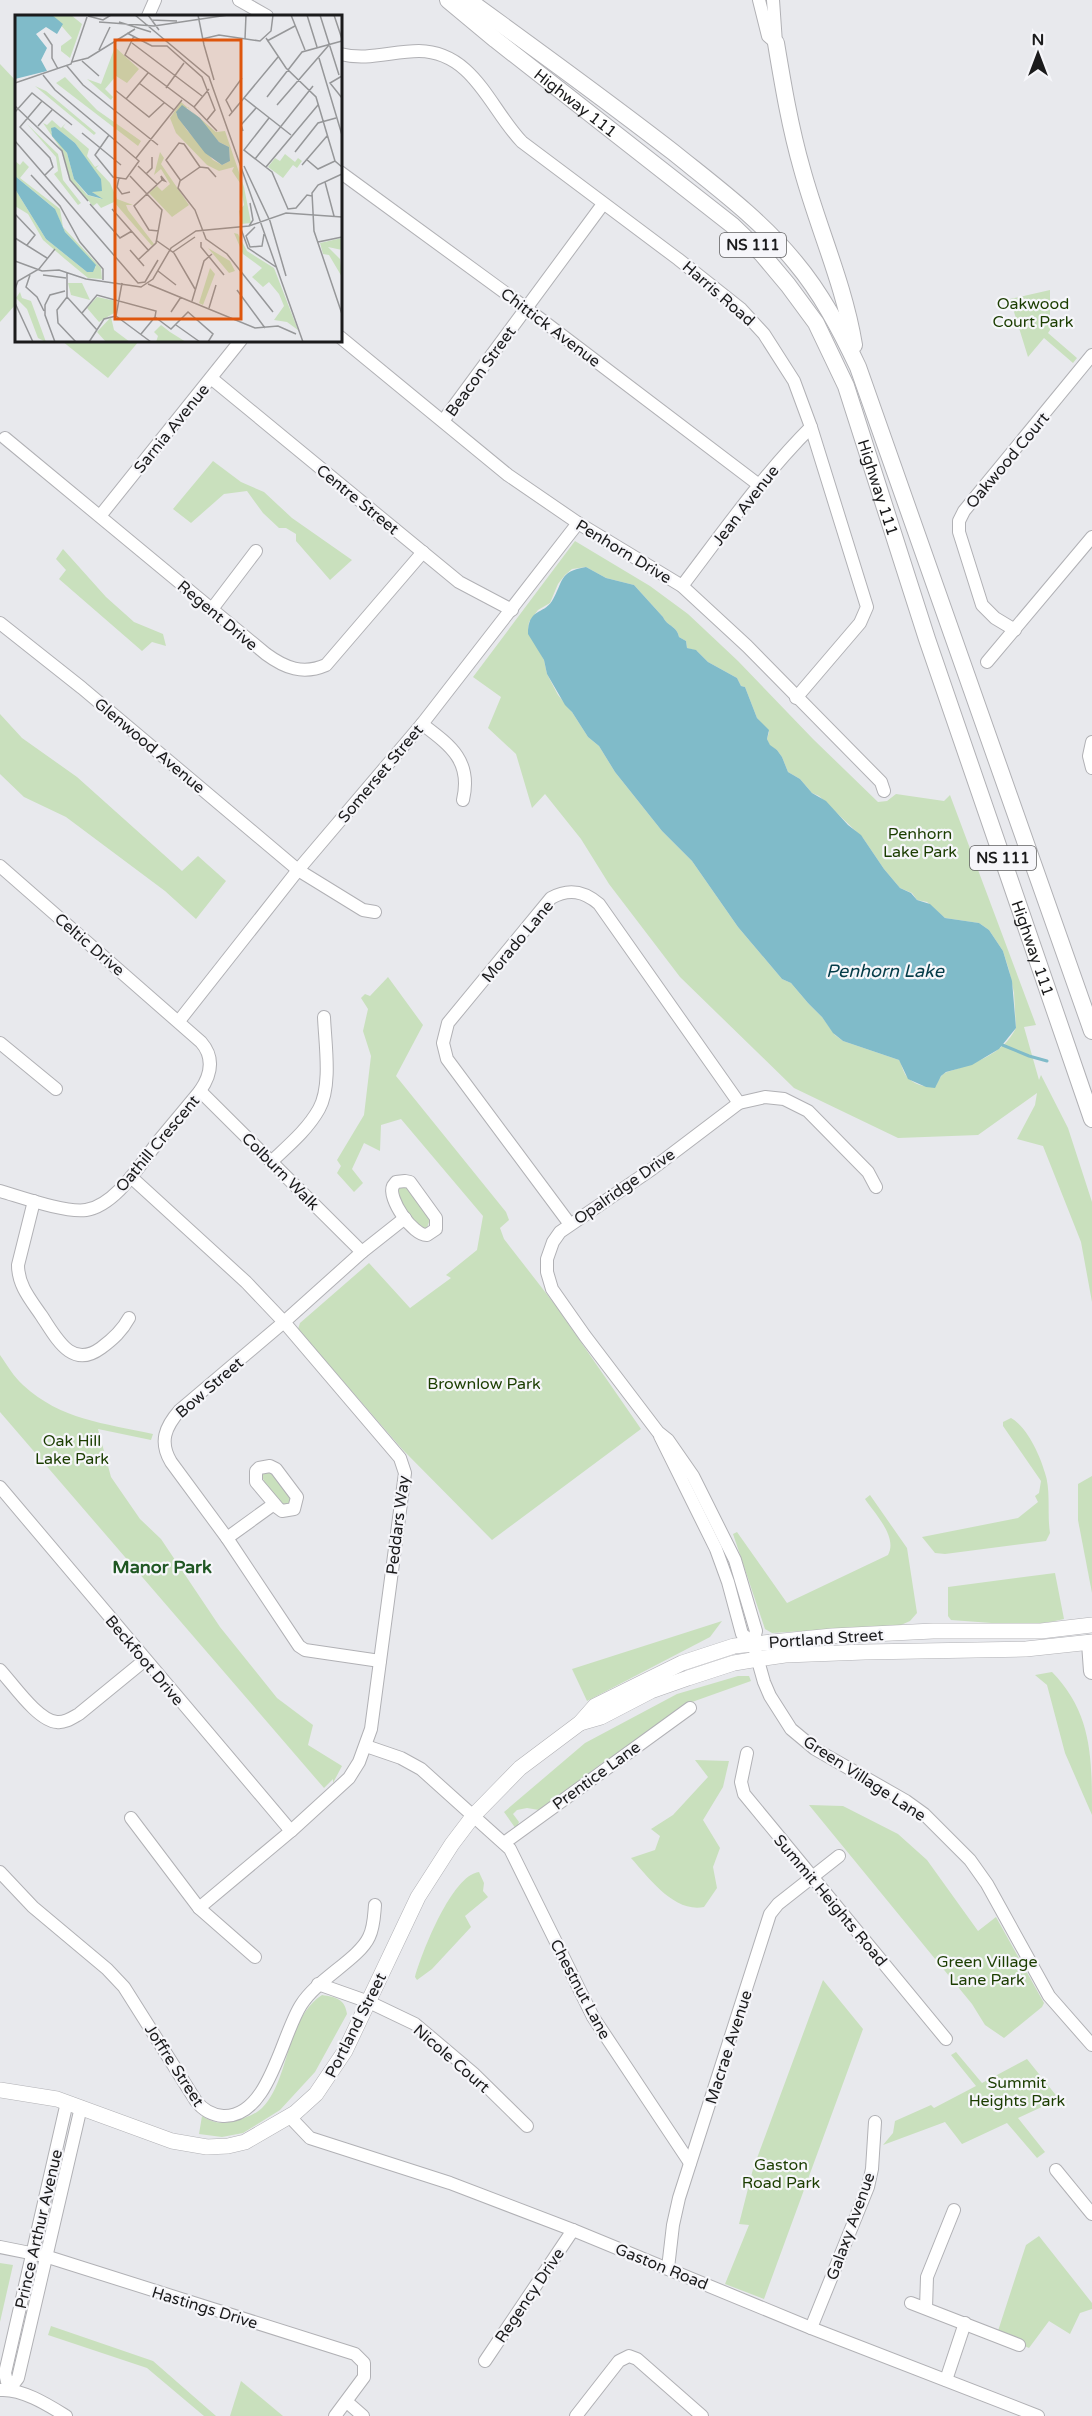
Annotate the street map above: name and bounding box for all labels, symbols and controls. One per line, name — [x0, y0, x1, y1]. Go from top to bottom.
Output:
inset map — [15, 15, 342, 342]
north arrow — [1008, 24, 1068, 84]
text: N — [1032, 30, 1044, 50]
street label: Highway 111 — [530, 65, 621, 142]
road number: NS 111 — [720, 233, 786, 257]
street label: Harris Road — [678, 257, 759, 331]
street label: Chittick Avenue — [497, 284, 604, 372]
park label: Oakwood Court Park — [993, 294, 1074, 332]
street label: Beacon Street — [441, 322, 520, 421]
street label: Sarnia Avenue — [130, 380, 214, 477]
street label: Oakwood Court — [962, 408, 1054, 513]
street label: Highway 111 — [853, 437, 902, 538]
street label: Centre Street — [312, 460, 403, 539]
street label: Jean Avenue — [708, 461, 783, 550]
street label: Penhorn Drive — [572, 515, 675, 588]
street label: Regent Drive — [173, 576, 262, 655]
street label: Glenwood Avenue — [90, 694, 209, 798]
street label: Somerset Street — [334, 720, 428, 827]
park label: Penhorn Lake Park — [883, 824, 957, 862]
road number: NS 111 — [970, 846, 1036, 870]
street label: Morado Lane — [478, 896, 558, 987]
street label: Highway 111 — [1007, 898, 1058, 999]
street label: Celtic Drive — [50, 909, 128, 981]
water label: Penhorn Lake — [826, 960, 945, 982]
street label: Oathill Crescent — [111, 1091, 204, 1196]
street label: Colburn Walk — [237, 1129, 324, 1215]
street label: Opalridge Drive — [570, 1145, 679, 1229]
street label: Bow Street — [172, 1353, 248, 1423]
park label: Brownlow Park — [427, 1374, 541, 1394]
park label: Oak Hill Lake Park — [35, 1431, 109, 1469]
street label: Peddars Way — [382, 1474, 414, 1576]
district label: Manor Park — [112, 1556, 212, 1578]
street label: Beckfoot Drive — [101, 1611, 188, 1710]
street label: Portland Street — [768, 1625, 884, 1653]
street label: Green Village Lane — [799, 1732, 930, 1826]
street label: Prentice Lane — [549, 1737, 644, 1814]
street label: Summit Heights Road — [769, 1831, 891, 1971]
street label: Chestnut Lane — [545, 1936, 615, 2043]
park label: Green Village Lane Park — [936, 1952, 1038, 1990]
street label: Portland Street — [321, 1970, 391, 2081]
street label: Macrae Avenue — [701, 1988, 757, 2107]
street label: Nicole Court — [409, 2020, 494, 2097]
street label: Joffre Street — [140, 2021, 208, 2111]
park label: Summit Heights Park — [969, 2073, 1066, 2111]
street label: Prince Arthur Avenue — [11, 2147, 67, 2311]
park label: Gaston Road Park — [742, 2155, 821, 2193]
street label: Galaxy Avenue — [822, 2170, 880, 2283]
street label: Gaston Road — [612, 2239, 711, 2295]
street label: Regency Drive — [491, 2244, 569, 2347]
street label: Hastings Drive — [149, 2282, 260, 2334]

